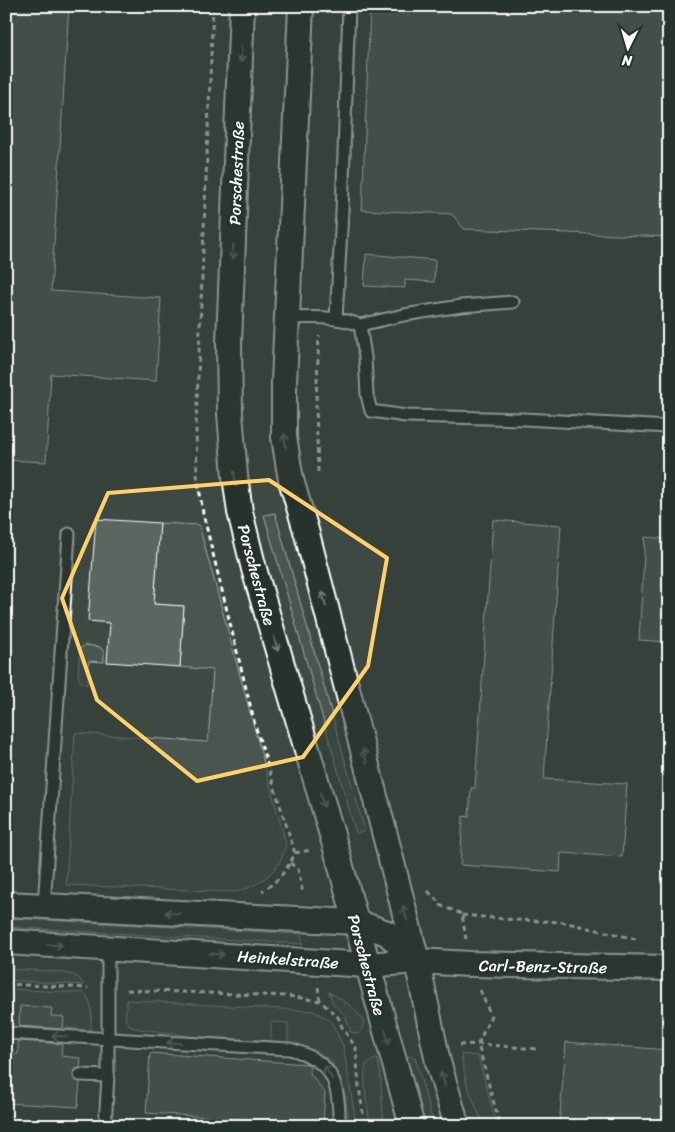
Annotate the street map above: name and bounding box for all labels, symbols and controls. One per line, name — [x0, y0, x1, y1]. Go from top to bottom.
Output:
north arrow — [602, 22, 652, 72]
one-way arrow — [236, 47, 245, 63]
text: N — [621, 48, 634, 73]
street label: Porschestraße — [220, 121, 253, 226]
one-way arrow — [228, 244, 238, 260]
one-way arrow — [280, 433, 290, 449]
one-way arrow — [230, 470, 240, 486]
street label: Porschestraße — [229, 521, 284, 629]
one-way arrow — [318, 591, 328, 607]
one-way arrow — [272, 635, 282, 651]
one-way arrow — [360, 748, 369, 764]
one-way arrow — [317, 791, 327, 807]
one-way arrow — [400, 906, 409, 922]
one-way arrow — [164, 909, 180, 918]
street label: Porschestraße — [339, 911, 394, 1019]
one-way arrow — [47, 940, 63, 949]
street label: Heinkelstraße — [236, 941, 340, 978]
one-way arrow — [209, 950, 225, 959]
street label: Carl-Benz-Straße — [479, 951, 607, 982]
one-way arrow — [383, 1028, 392, 1044]
one-way arrow — [52, 1032, 68, 1041]
one-way arrow — [166, 1038, 182, 1047]
one-way arrow — [323, 1066, 333, 1080]
one-way arrow — [438, 1071, 447, 1087]

